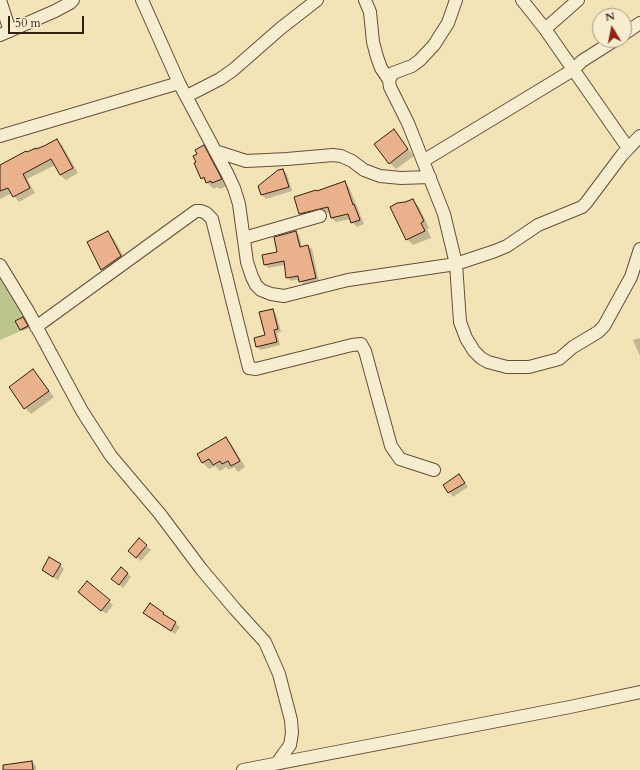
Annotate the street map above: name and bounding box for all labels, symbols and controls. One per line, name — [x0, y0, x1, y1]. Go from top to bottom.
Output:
scale bar — [10, 8, 86, 34]
north arrow — [592, 8, 632, 48]
text: N — [604, 8, 616, 25]
text: 50 m — [15, 15, 41, 31]

